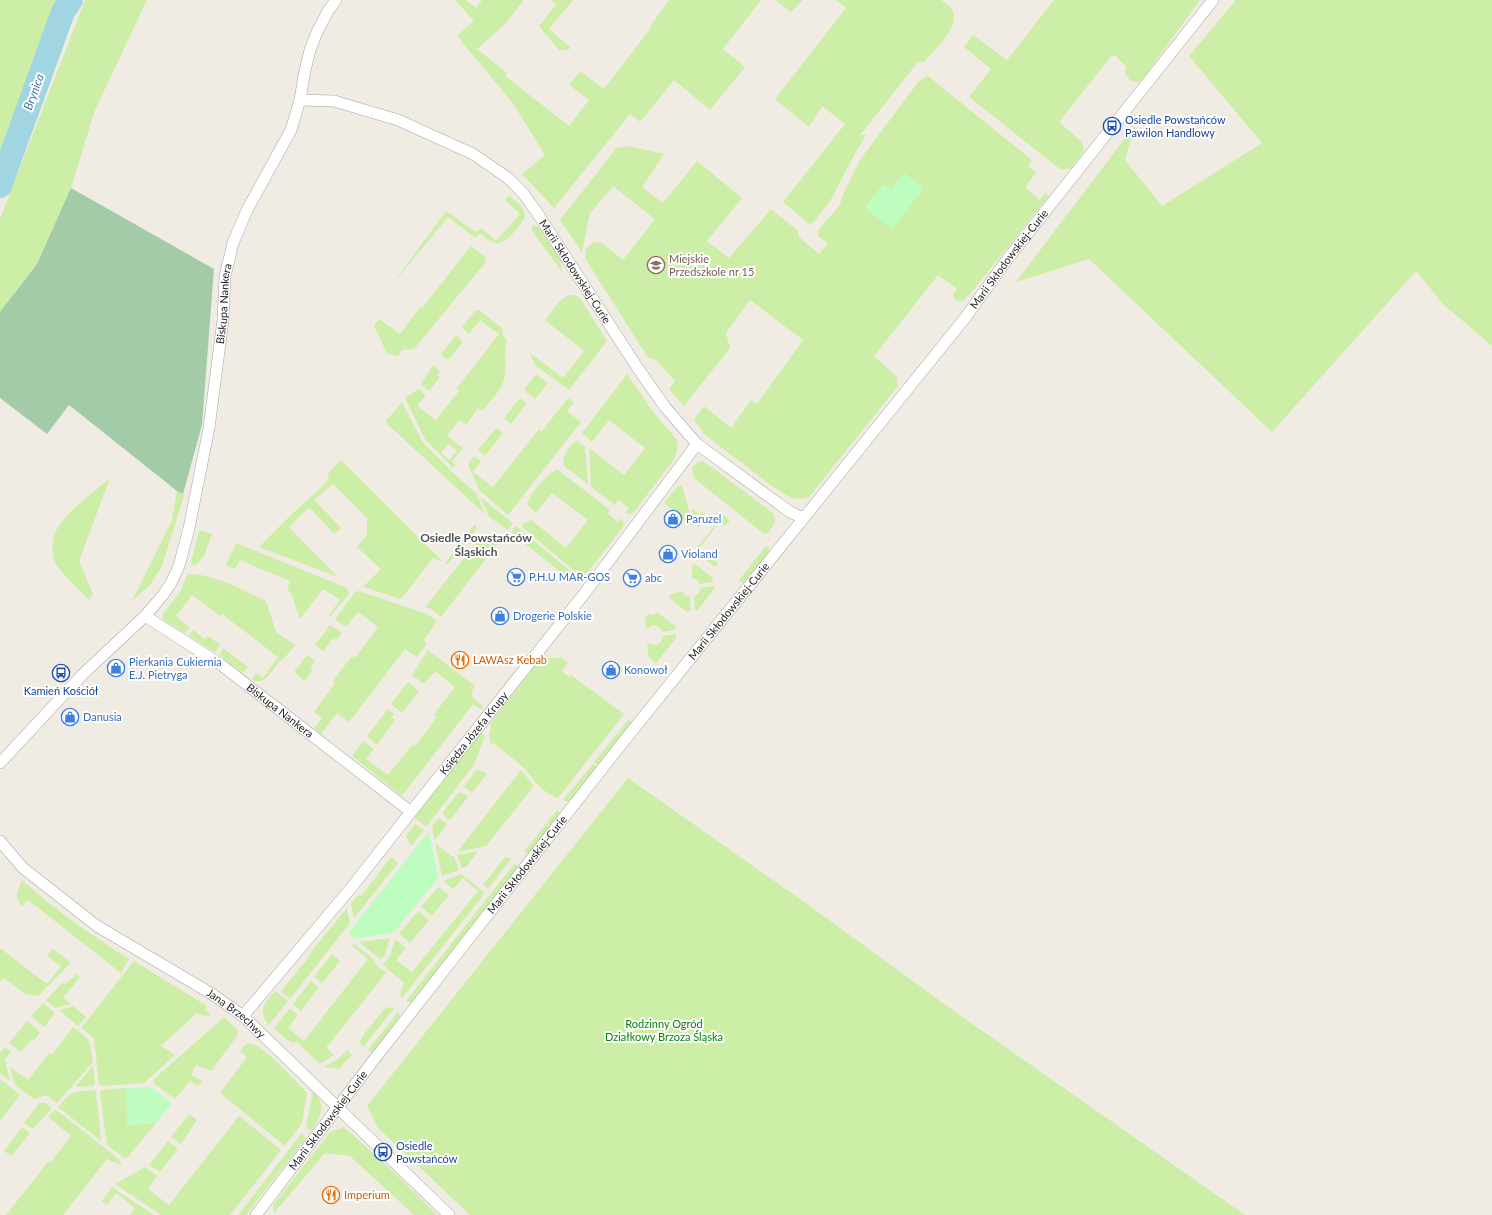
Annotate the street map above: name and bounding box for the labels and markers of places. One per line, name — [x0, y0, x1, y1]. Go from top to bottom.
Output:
place label: Osiedle Powstańców Pawilon Handlowy — [1125, 113, 1226, 139]
bus stop icon: Osiedle Powstańców Pawilon Handlowy — [1102, 116, 1122, 136]
place label: Miejskie Przedszkole nr 15 — [669, 252, 754, 278]
school or university icon: Miejskie Przedszkole nr 15 — [646, 255, 666, 275]
shop icon: Paruzel — [663, 509, 683, 529]
place label: Paruzel — [686, 512, 721, 525]
shop icon: Violand — [658, 544, 678, 564]
place label: Violand — [681, 547, 718, 560]
supermarket icon: P.H.U MAR-GOS — [506, 567, 526, 587]
supermarket icon: abc — [622, 568, 642, 588]
place label: P.H.U MAR-GOS — [529, 570, 610, 583]
place label: abc — [645, 571, 662, 584]
shop icon: Drogerie Polskie — [490, 606, 510, 626]
place label: Drogerie Polskie — [513, 609, 592, 622]
restaurant icon: LAWAsz Kebab — [450, 650, 470, 670]
place label: LAWAsz Kebab — [473, 653, 547, 666]
place label: Pierkania Cukiernia E.J. Pietryga — [129, 655, 222, 681]
shop icon: Pierkania Cukiernia E.J. Pietryga — [106, 658, 126, 678]
shop icon: Konowoł — [601, 660, 621, 680]
bus stop icon: Kamień Kościół — [51, 663, 71, 683]
place label: Konowoł — [624, 663, 668, 676]
place label: Kamień Kościół — [24, 684, 99, 697]
shop icon: Danusia — [60, 707, 80, 727]
place label: Danusia — [83, 710, 122, 723]
place label: Osiedle Powstańców — [396, 1139, 458, 1165]
bus stop icon: Osiedle Powstańców — [373, 1142, 393, 1162]
restaurant icon: Imperium — [321, 1185, 341, 1205]
place label: Imperium — [344, 1188, 390, 1201]

